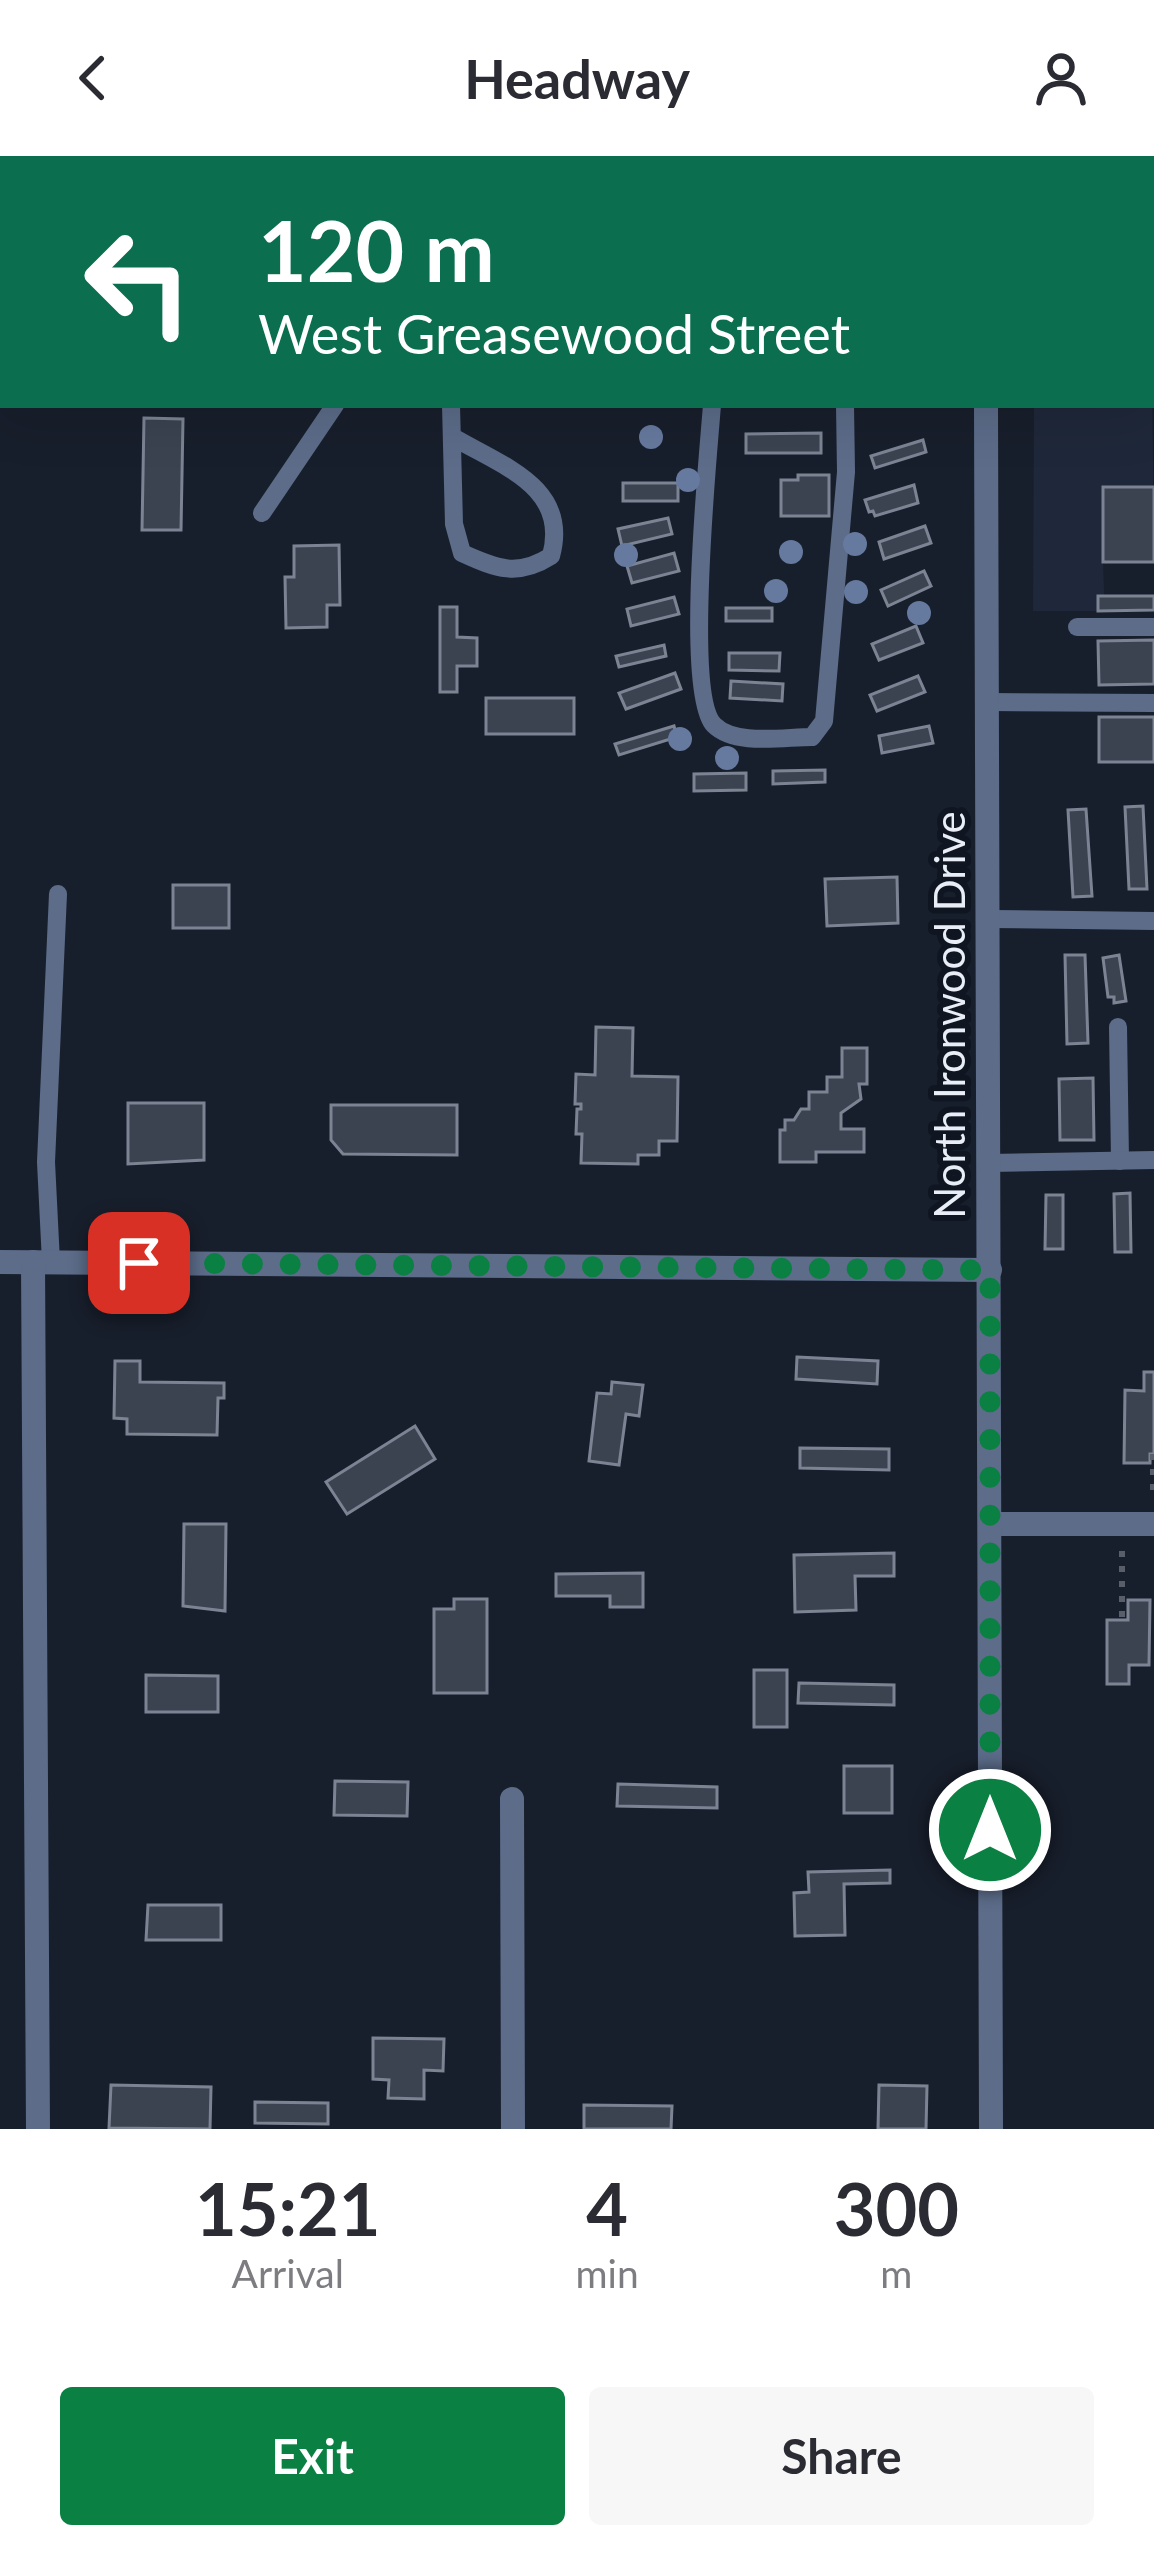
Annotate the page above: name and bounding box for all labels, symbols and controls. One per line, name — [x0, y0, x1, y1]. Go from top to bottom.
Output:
icon: back — [60, 45, 126, 111]
icon: person — [1028, 45, 1094, 111]
text: Headway — [464, 46, 690, 111]
text: 120 m — [258, 199, 495, 300]
icon: left — [60, 204, 216, 360]
text: West Greasewood Street — [258, 301, 850, 366]
street label: North Ironwood Drive — [924, 811, 974, 1219]
pin — [88, 1212, 190, 1314]
icon: arrive — [106, 1230, 172, 1296]
position arrow — [927, 1767, 1053, 1893]
text: 15:21 — [195, 2165, 381, 2251]
text: 4 — [586, 2165, 628, 2251]
text: 300 — [834, 2165, 959, 2251]
text: Arrival — [232, 2250, 344, 2296]
text: min — [576, 2250, 639, 2296]
text: m — [880, 2250, 912, 2296]
button: Exit — [60, 2387, 565, 2525]
button: Share — [589, 2387, 1094, 2525]

